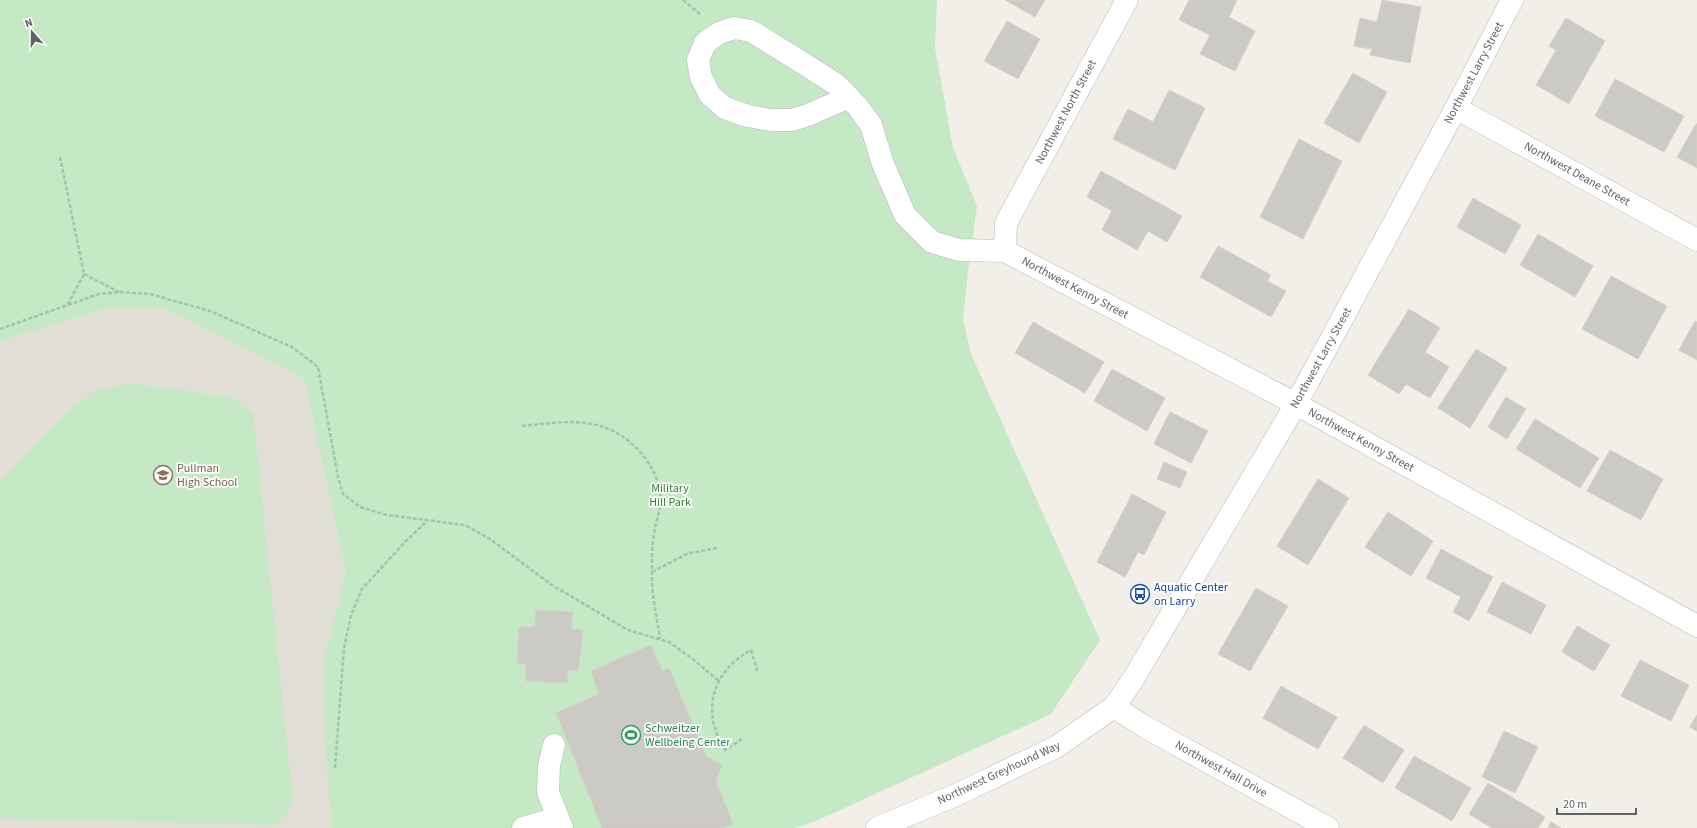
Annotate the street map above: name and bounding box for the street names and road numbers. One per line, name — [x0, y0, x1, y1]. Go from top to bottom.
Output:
street label: Northwest Larry Street — [1440, 19, 1508, 127]
street label: Northwest North Street — [1031, 57, 1101, 167]
street label: Northwest Deane Street — [1521, 138, 1633, 210]
street label: Northwest Kenny Street — [1019, 253, 1131, 323]
street label: Northwest Larry Street — [1286, 304, 1356, 412]
street label: Northwest Kenny Street — [1305, 404, 1417, 476]
street label: Northwest Greyhound Way — [935, 737, 1064, 809]
street label: Northwest Hall Drive — [1172, 737, 1270, 801]

